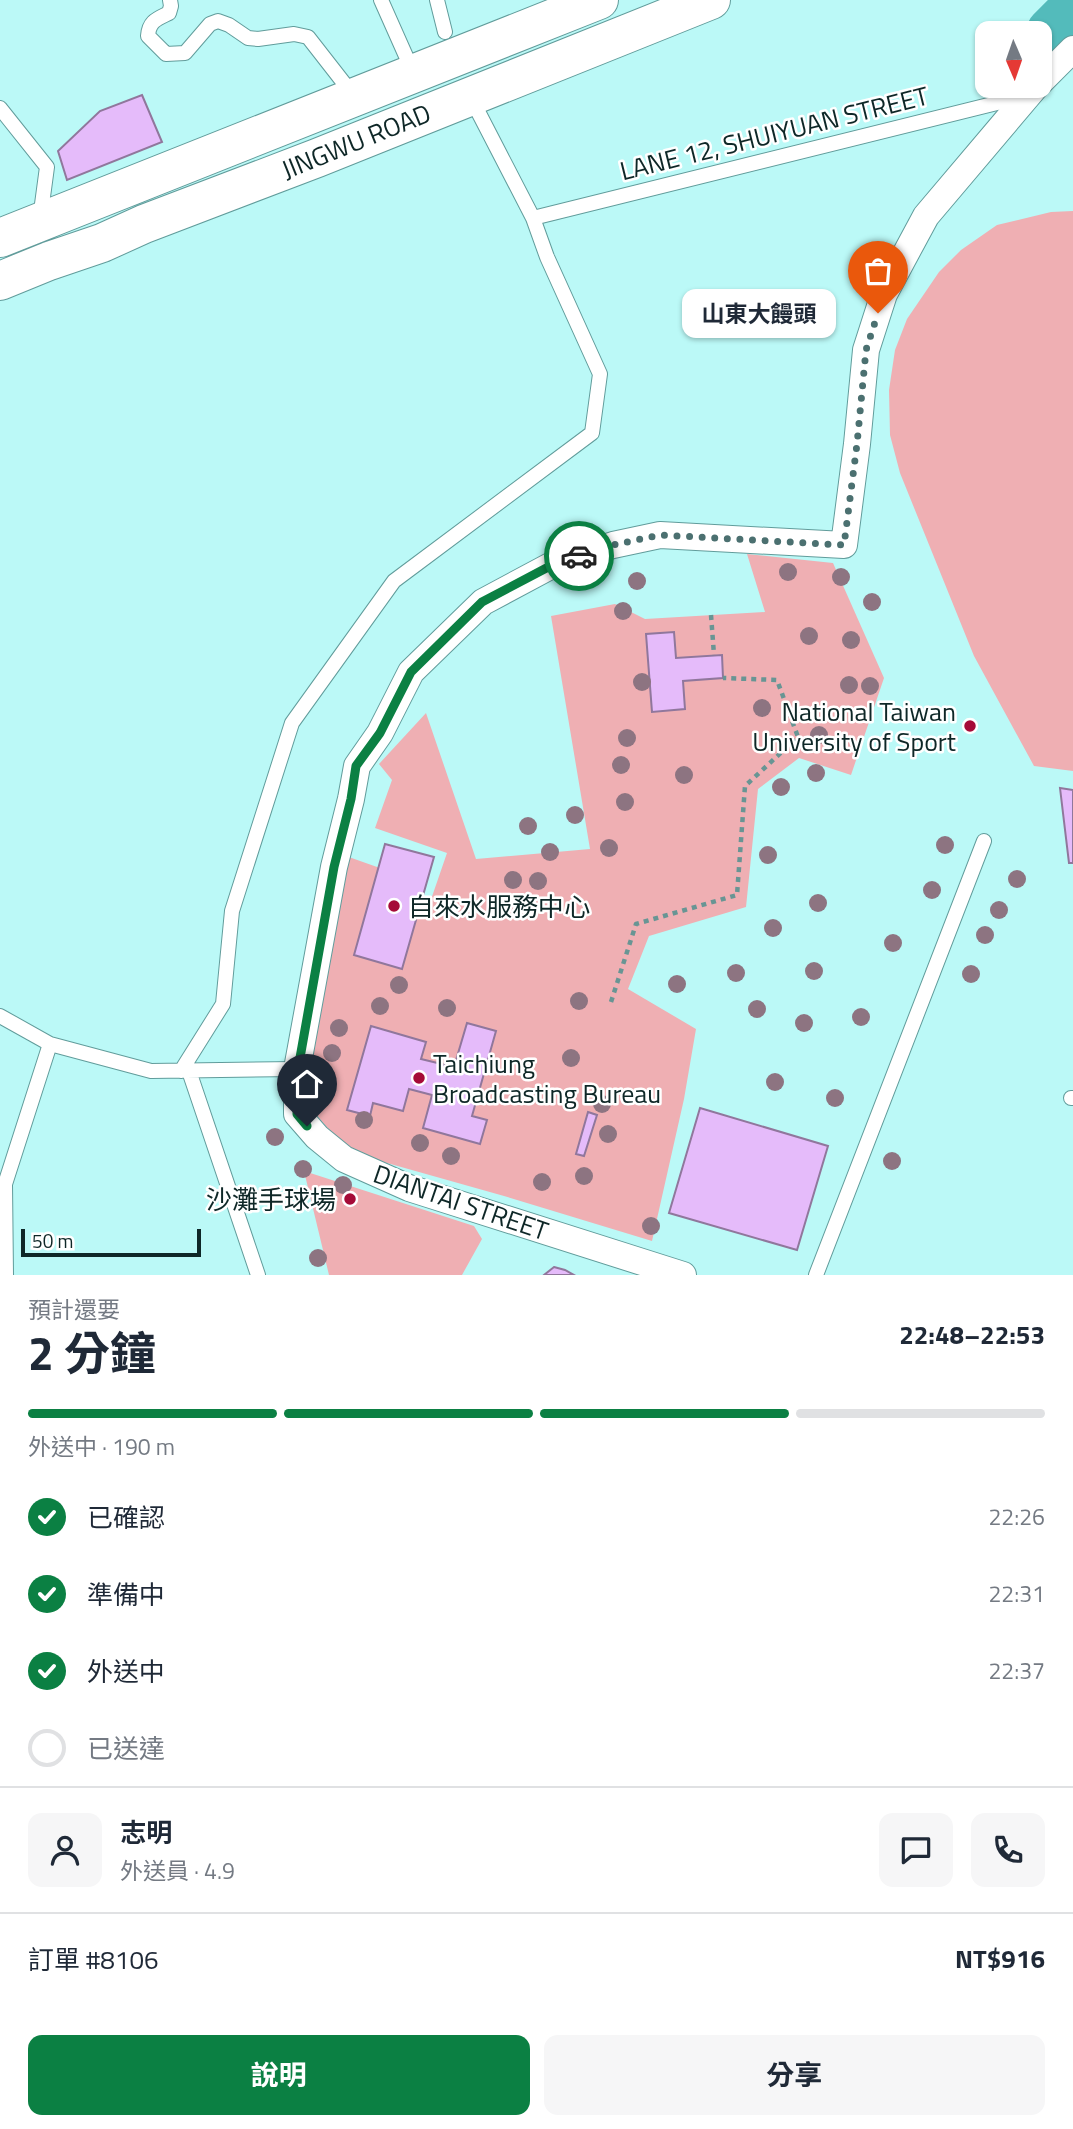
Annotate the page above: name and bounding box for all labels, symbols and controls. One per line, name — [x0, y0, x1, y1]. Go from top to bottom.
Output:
north arrow — [975, 21, 1052, 98]
map controls — [975, 21, 1052, 98]
street label: LANE 12, SHUIYUAN STREET — [616, 76, 933, 190]
street label: JINGWU ROAD — [275, 93, 437, 189]
pin — [848, 241, 908, 313]
icon: bag — [859, 252, 897, 290]
callout: 山東大饅頭 — [682, 288, 836, 338]
text: 山東大饅頭 — [702, 296, 817, 331]
courier — [544, 521, 614, 591]
icon: car — [560, 537, 598, 575]
place label: National Taiwan University of Sport — [752, 692, 956, 761]
marker: National Taiwan University of Sport — [962, 718, 978, 734]
place label: 自來水服務中心 — [408, 887, 590, 926]
marker: 自來水服務中心 — [386, 898, 402, 914]
place label: Taichiung Broadcasting Bureau — [433, 1044, 661, 1113]
pin — [277, 1054, 337, 1126]
icon: home — [288, 1065, 326, 1103]
marker: Taichiung Broadcasting Bureau — [411, 1070, 427, 1086]
street label: DIANTAI STREET — [368, 1154, 554, 1250]
place label: 沙灘手球場 — [206, 1180, 336, 1219]
marker: 沙灘手球場 — [342, 1191, 358, 1207]
scale bar — [21, 1226, 201, 1258]
text: 50 m — [32, 1226, 73, 1255]
text: 預計還要 — [28, 1292, 120, 1327]
text: 22:48–22:53 — [899, 1315, 1045, 1354]
text: 2 分鐘 — [28, 1318, 156, 1388]
text: 外送中 · 190 m — [28, 1429, 175, 1464]
icon: check — [28, 1498, 66, 1536]
text: 已確認 — [87, 1498, 165, 1537]
text: 22:26 — [988, 1499, 1045, 1534]
icon: check — [28, 1575, 66, 1613]
text: 準備中 — [87, 1575, 165, 1614]
text: 22:31 — [988, 1576, 1045, 1611]
icon: check — [28, 1652, 66, 1690]
text: 外送中 — [87, 1652, 165, 1691]
text: 22:37 — [988, 1653, 1045, 1688]
text: 已送達 — [87, 1729, 165, 1768]
button: person — [28, 1813, 102, 1887]
text: 志明 — [120, 1813, 172, 1852]
button: chat — [879, 1813, 953, 1887]
button: phone — [971, 1813, 1045, 1887]
text: 外送員 · 4.9 — [120, 1853, 235, 1888]
text: NT$916 — [955, 1939, 1045, 1978]
text: 訂單 #8106 — [28, 1940, 159, 1979]
button: 說明 — [28, 2035, 530, 2115]
button: 分享 — [544, 2035, 1045, 2115]

